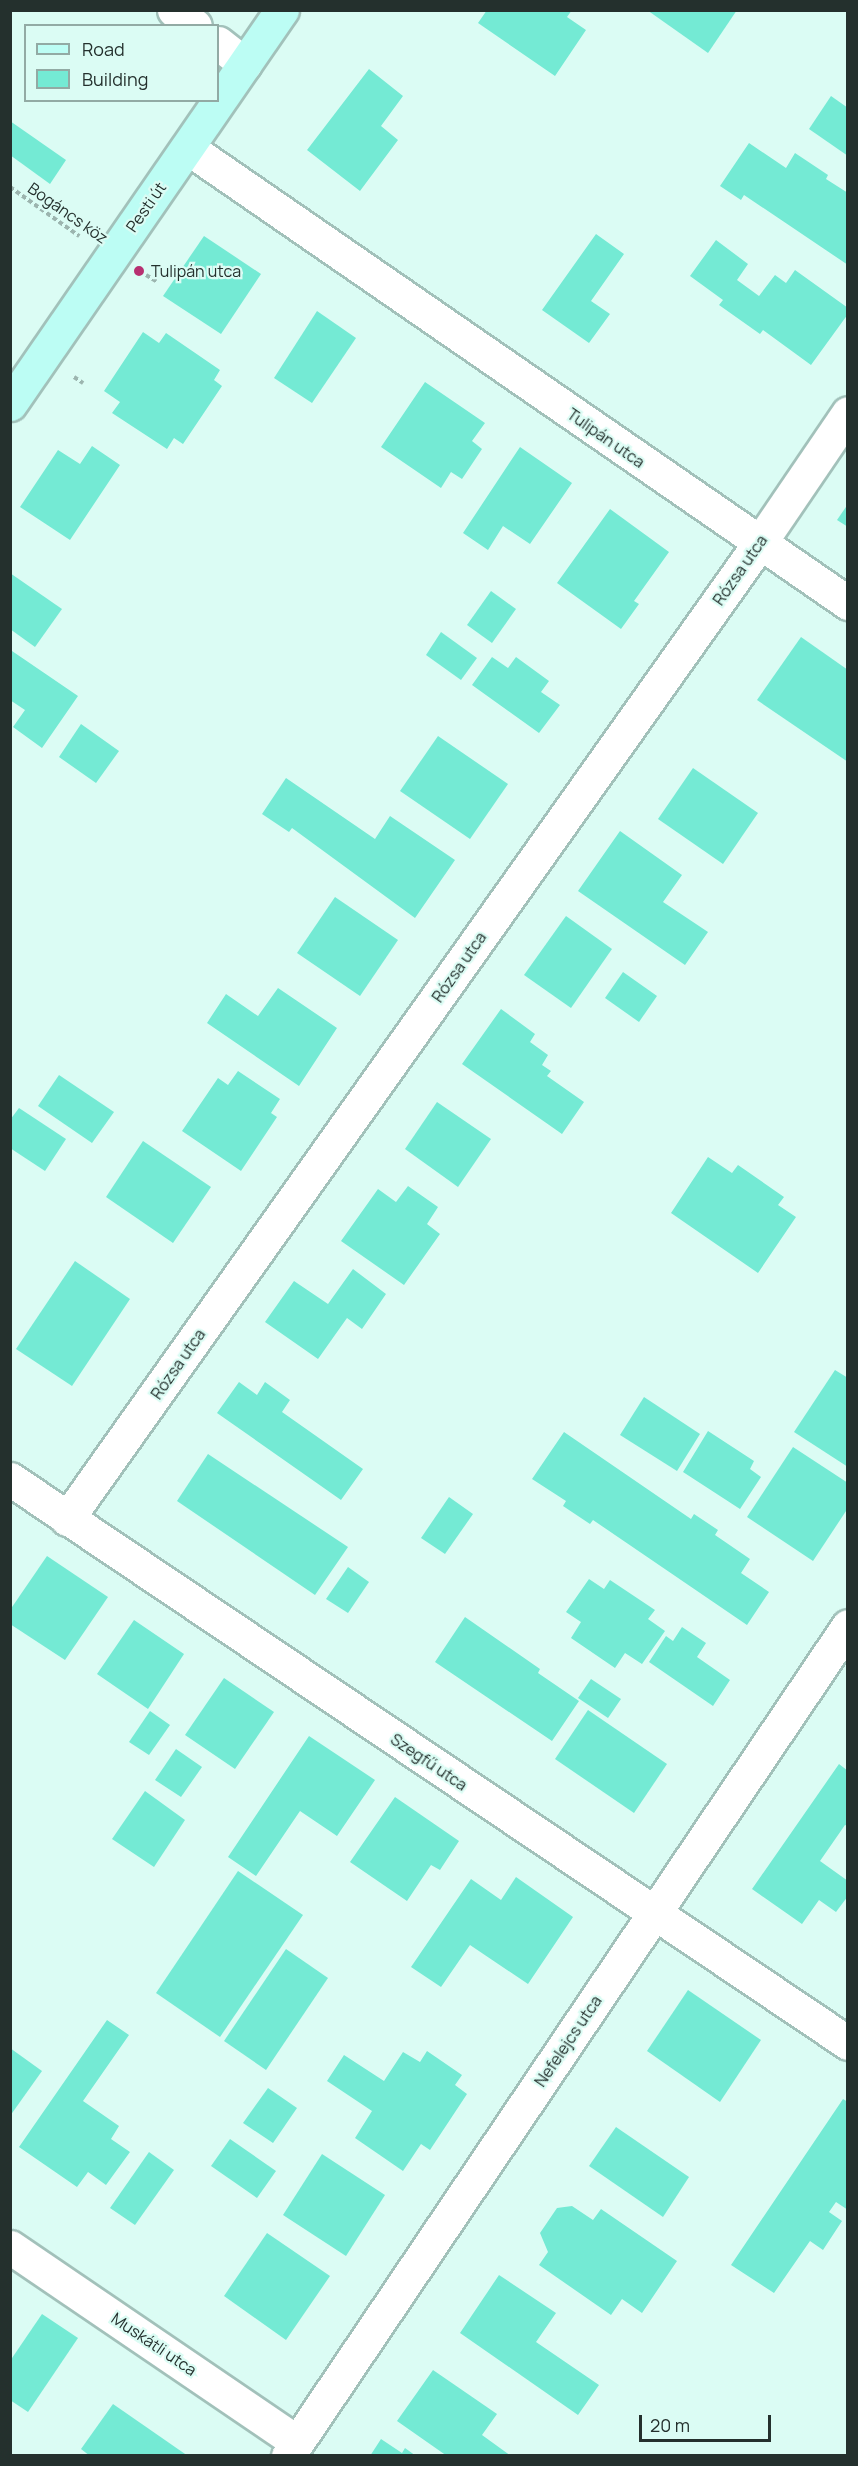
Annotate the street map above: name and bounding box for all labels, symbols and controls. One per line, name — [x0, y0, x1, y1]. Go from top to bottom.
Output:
legend — [24, 24, 219, 102]
text: Road — [82, 37, 125, 61]
text: Building — [82, 67, 148, 91]
street label: Bogáncs köz — [24, 178, 112, 248]
street label: Pesti út — [122, 178, 170, 236]
place label: Tulipán utca — [151, 261, 241, 281]
marker: Tulipán utca — [132, 264, 146, 278]
street label: Tulipán utca — [564, 404, 648, 472]
street label: Rózsa utca — [709, 531, 771, 609]
street label: Rózsa utca — [428, 928, 490, 1006]
street label: Rózsa utca — [147, 1325, 209, 1403]
street label: Szegfű utca — [387, 1729, 471, 1795]
street label: Nefelejcs utca — [530, 1992, 606, 2090]
street label: Muskátli utca — [108, 2308, 200, 2380]
scale bar — [642, 2403, 774, 2441]
text: 20 m — [650, 2413, 690, 2437]

